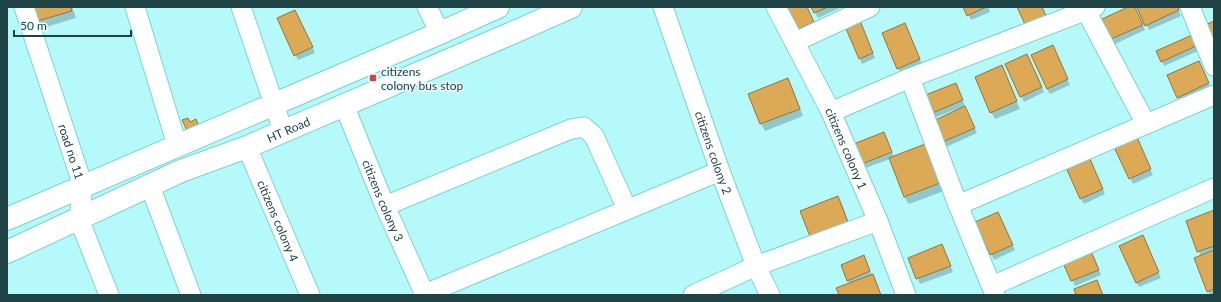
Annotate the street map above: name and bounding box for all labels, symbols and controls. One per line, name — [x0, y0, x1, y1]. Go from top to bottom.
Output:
scale bar — [14, 12, 131, 38]
text: 50 m — [20, 18, 47, 33]
place label: citizens colony bus stop — [381, 64, 464, 93]
marker: citizens colony bus stop — [368, 73, 378, 83]
street label: citizens colony 1 — [822, 105, 871, 191]
street label: citizens colony 2 — [692, 109, 736, 196]
street label: HT Road — [264, 113, 312, 145]
street label: road no 11 — [55, 122, 88, 181]
street label: citizens colony 3 — [359, 157, 407, 243]
street label: citizens colony 4 — [254, 178, 302, 264]

